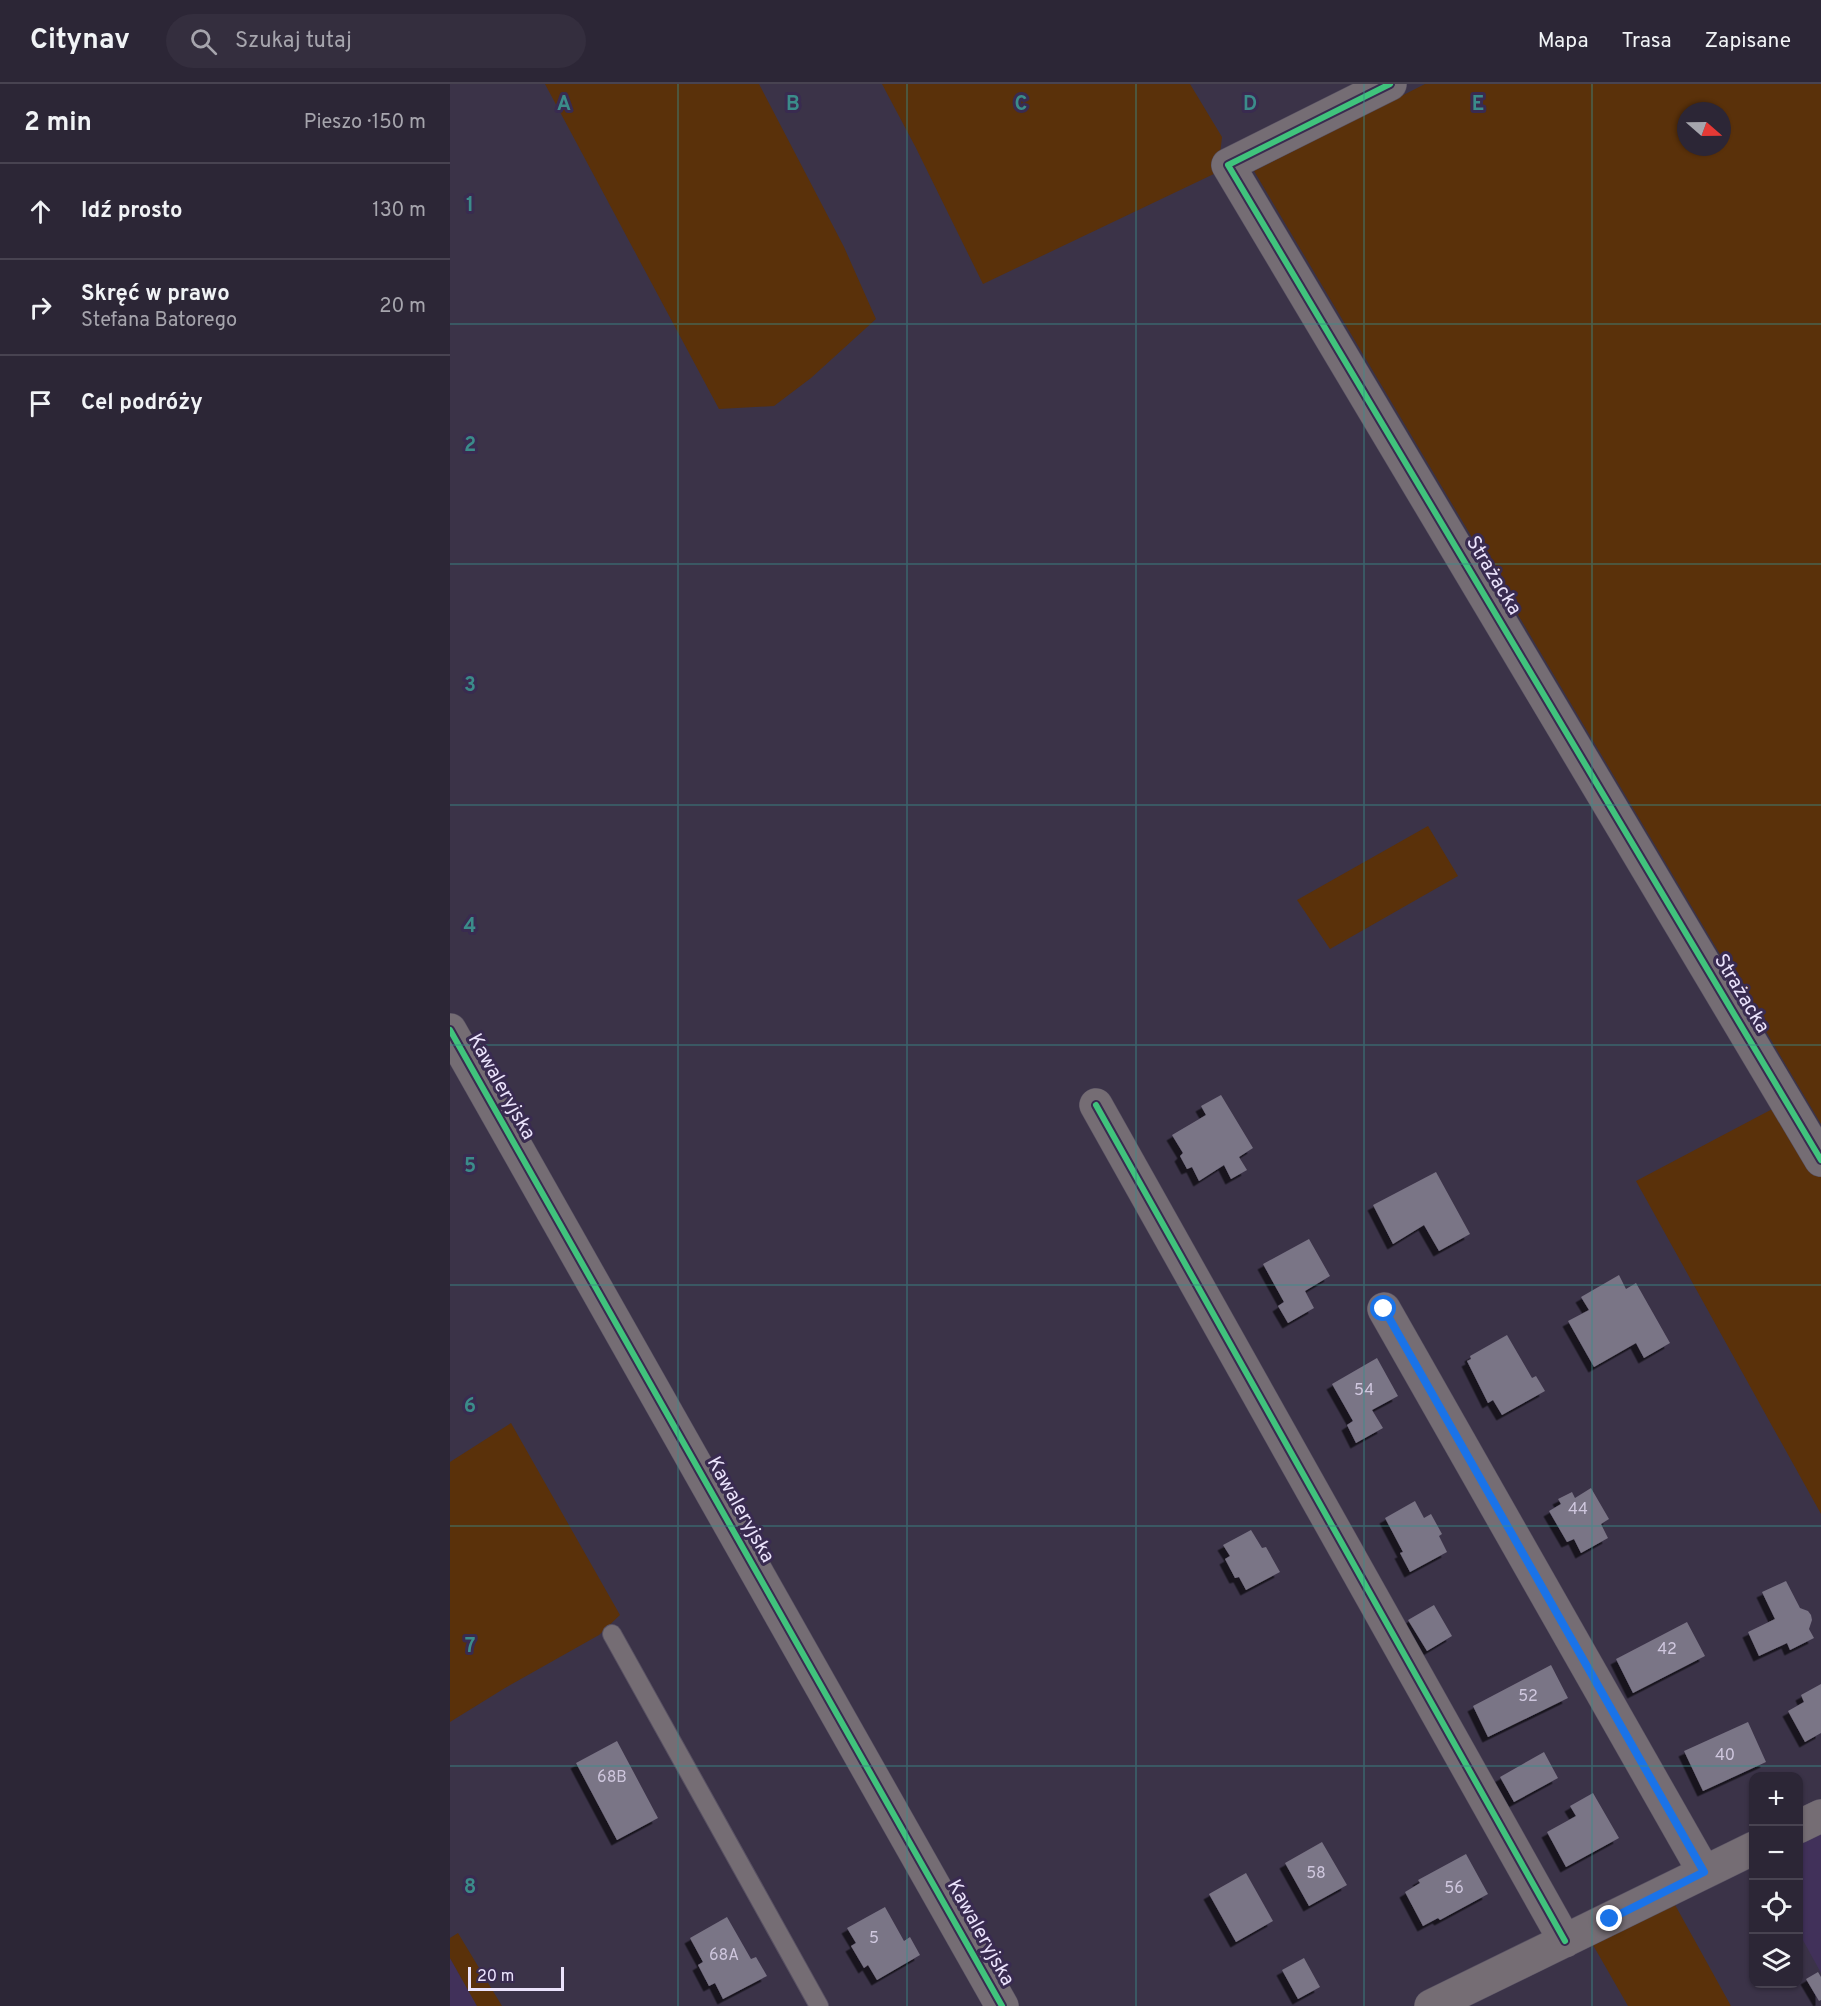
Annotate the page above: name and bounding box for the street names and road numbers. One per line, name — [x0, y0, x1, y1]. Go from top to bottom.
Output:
street label: Strażacka — [1459, 532, 1527, 620]
street label: Strażacka — [1707, 950, 1775, 1038]
street label: Kawaleryjska — [461, 1029, 541, 1145]
street label: Kawaleryjska — [700, 1452, 780, 1568]
street label: Kawaleryjska — [940, 1875, 1020, 1991]

